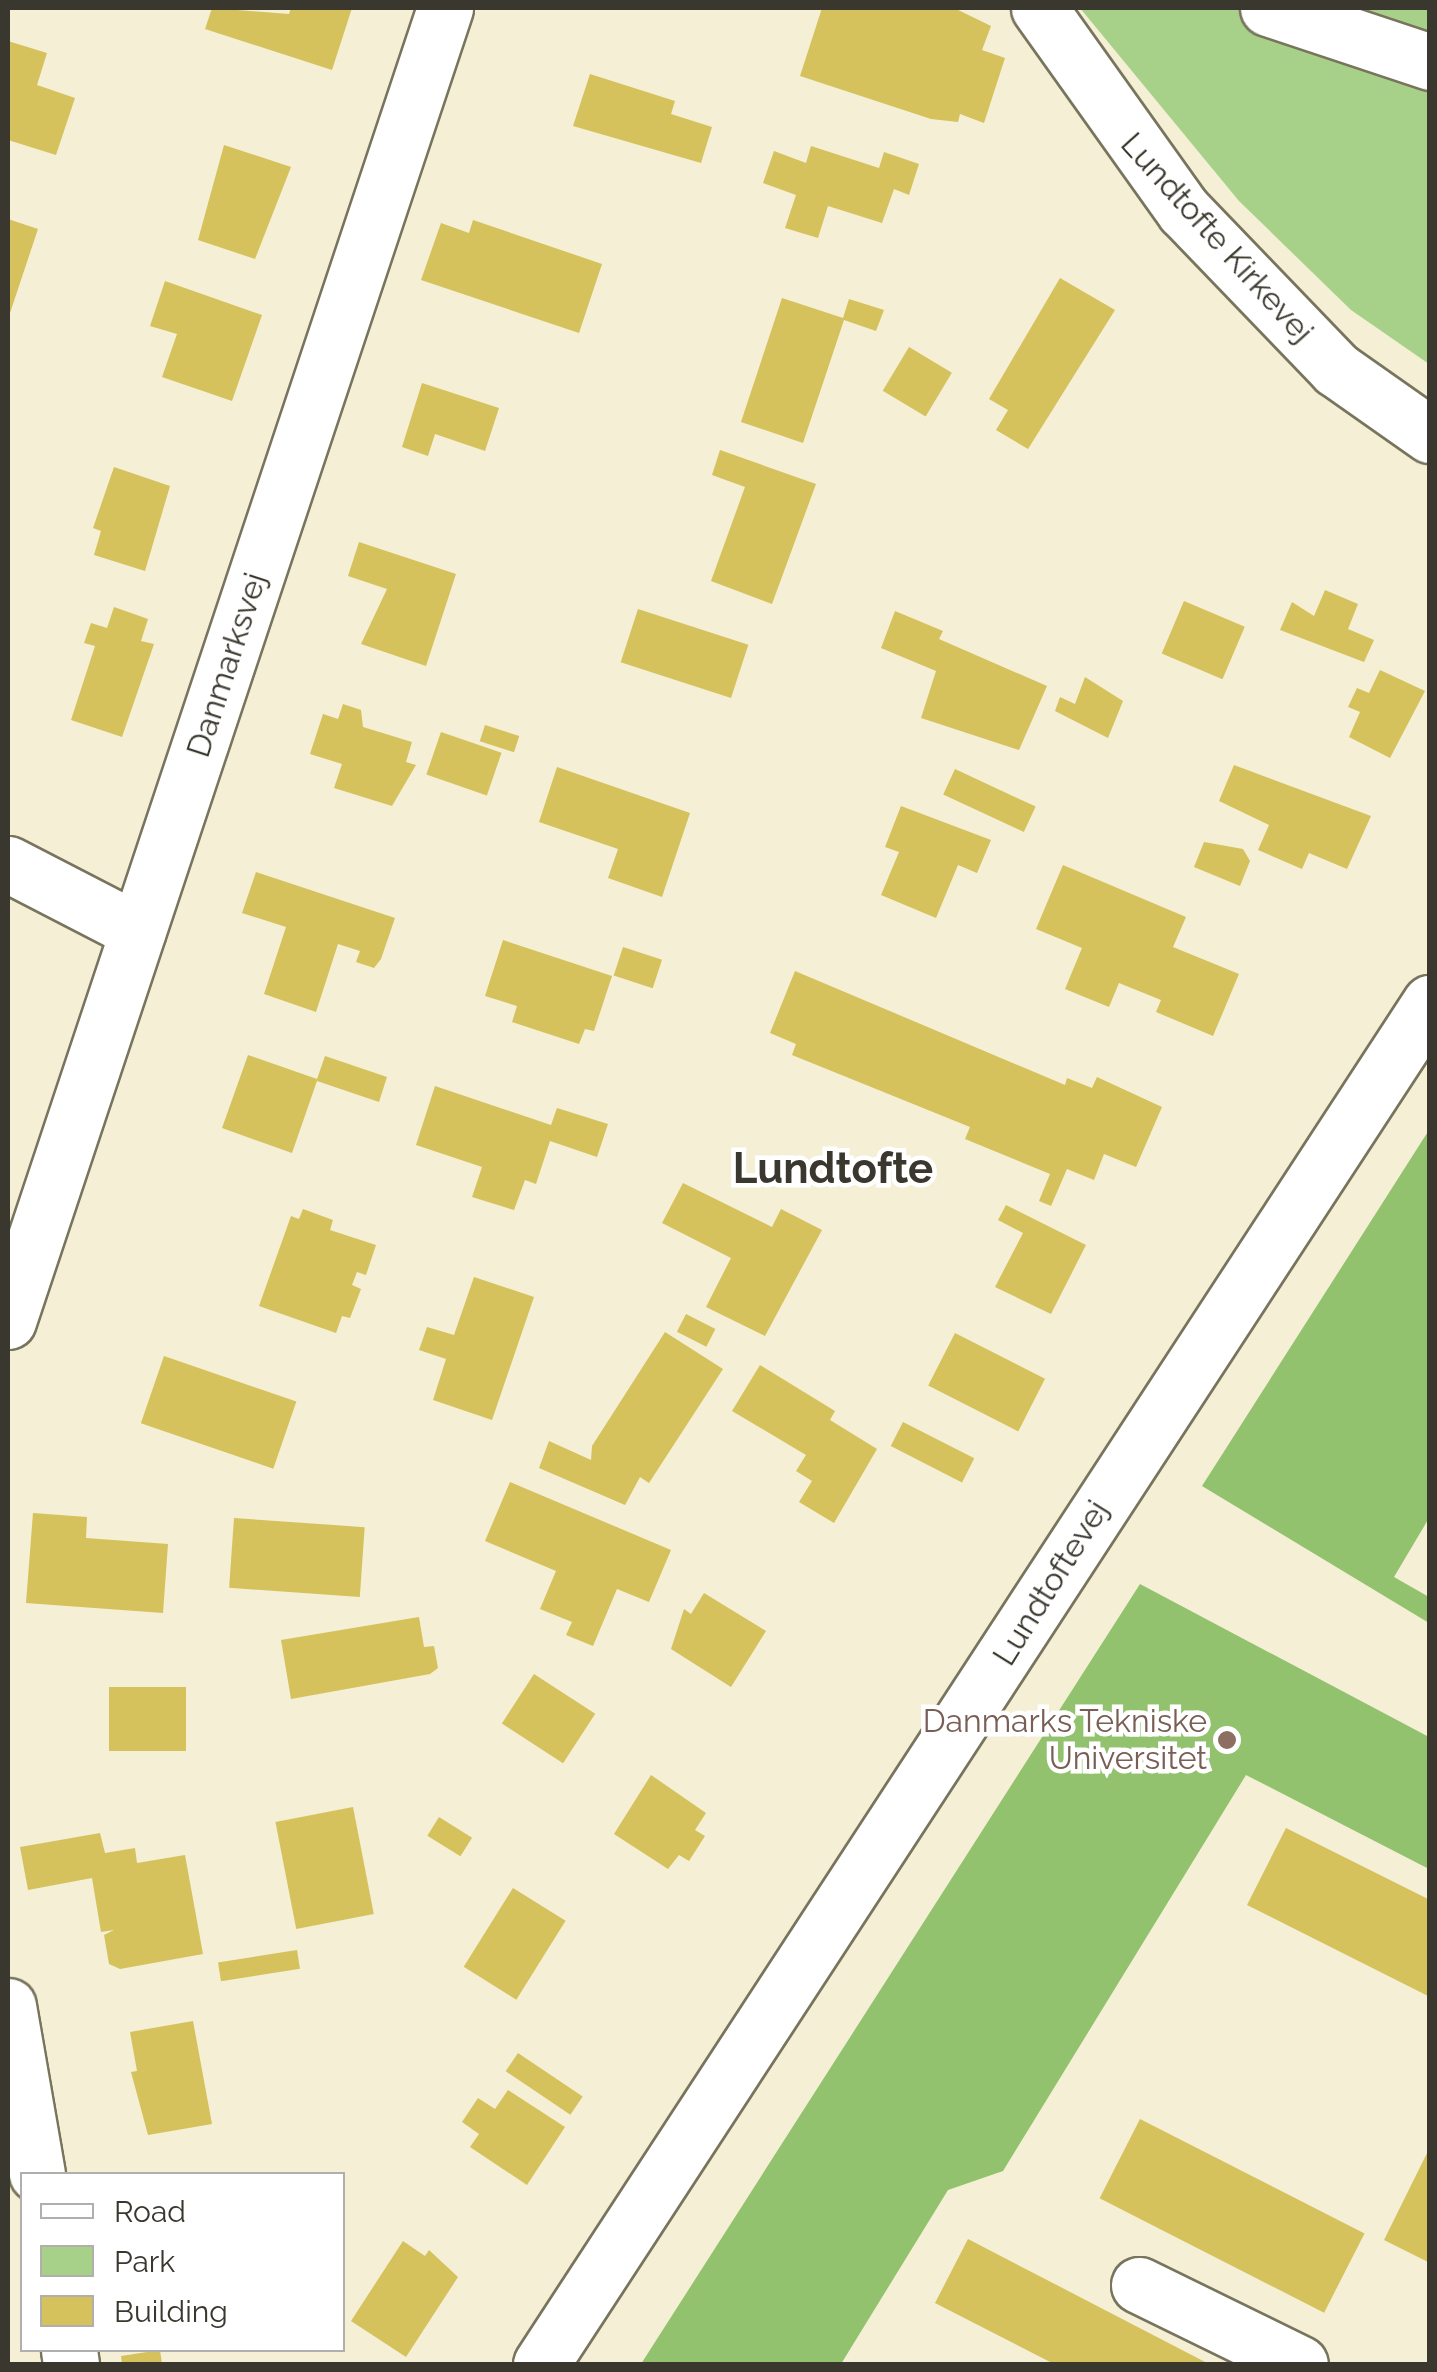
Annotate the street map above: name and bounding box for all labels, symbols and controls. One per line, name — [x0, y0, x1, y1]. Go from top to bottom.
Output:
street label: Lundtofte Kirkevej — [1113, 125, 1321, 351]
street label: Danmarksvej — [179, 568, 275, 762]
district label: Lundtofte — [733, 1144, 933, 1194]
street label: Lundtoftevej — [985, 1493, 1117, 1673]
place label: Danmarks Tekniske Universitet — [922, 1703, 1207, 1778]
marker: Danmarks Tekniske Universitet — [1216, 1729, 1238, 1751]
legend — [20, 2172, 345, 2352]
text: Road — [114, 2194, 186, 2229]
text: Park — [114, 2244, 175, 2279]
text: Building — [114, 2294, 228, 2329]

